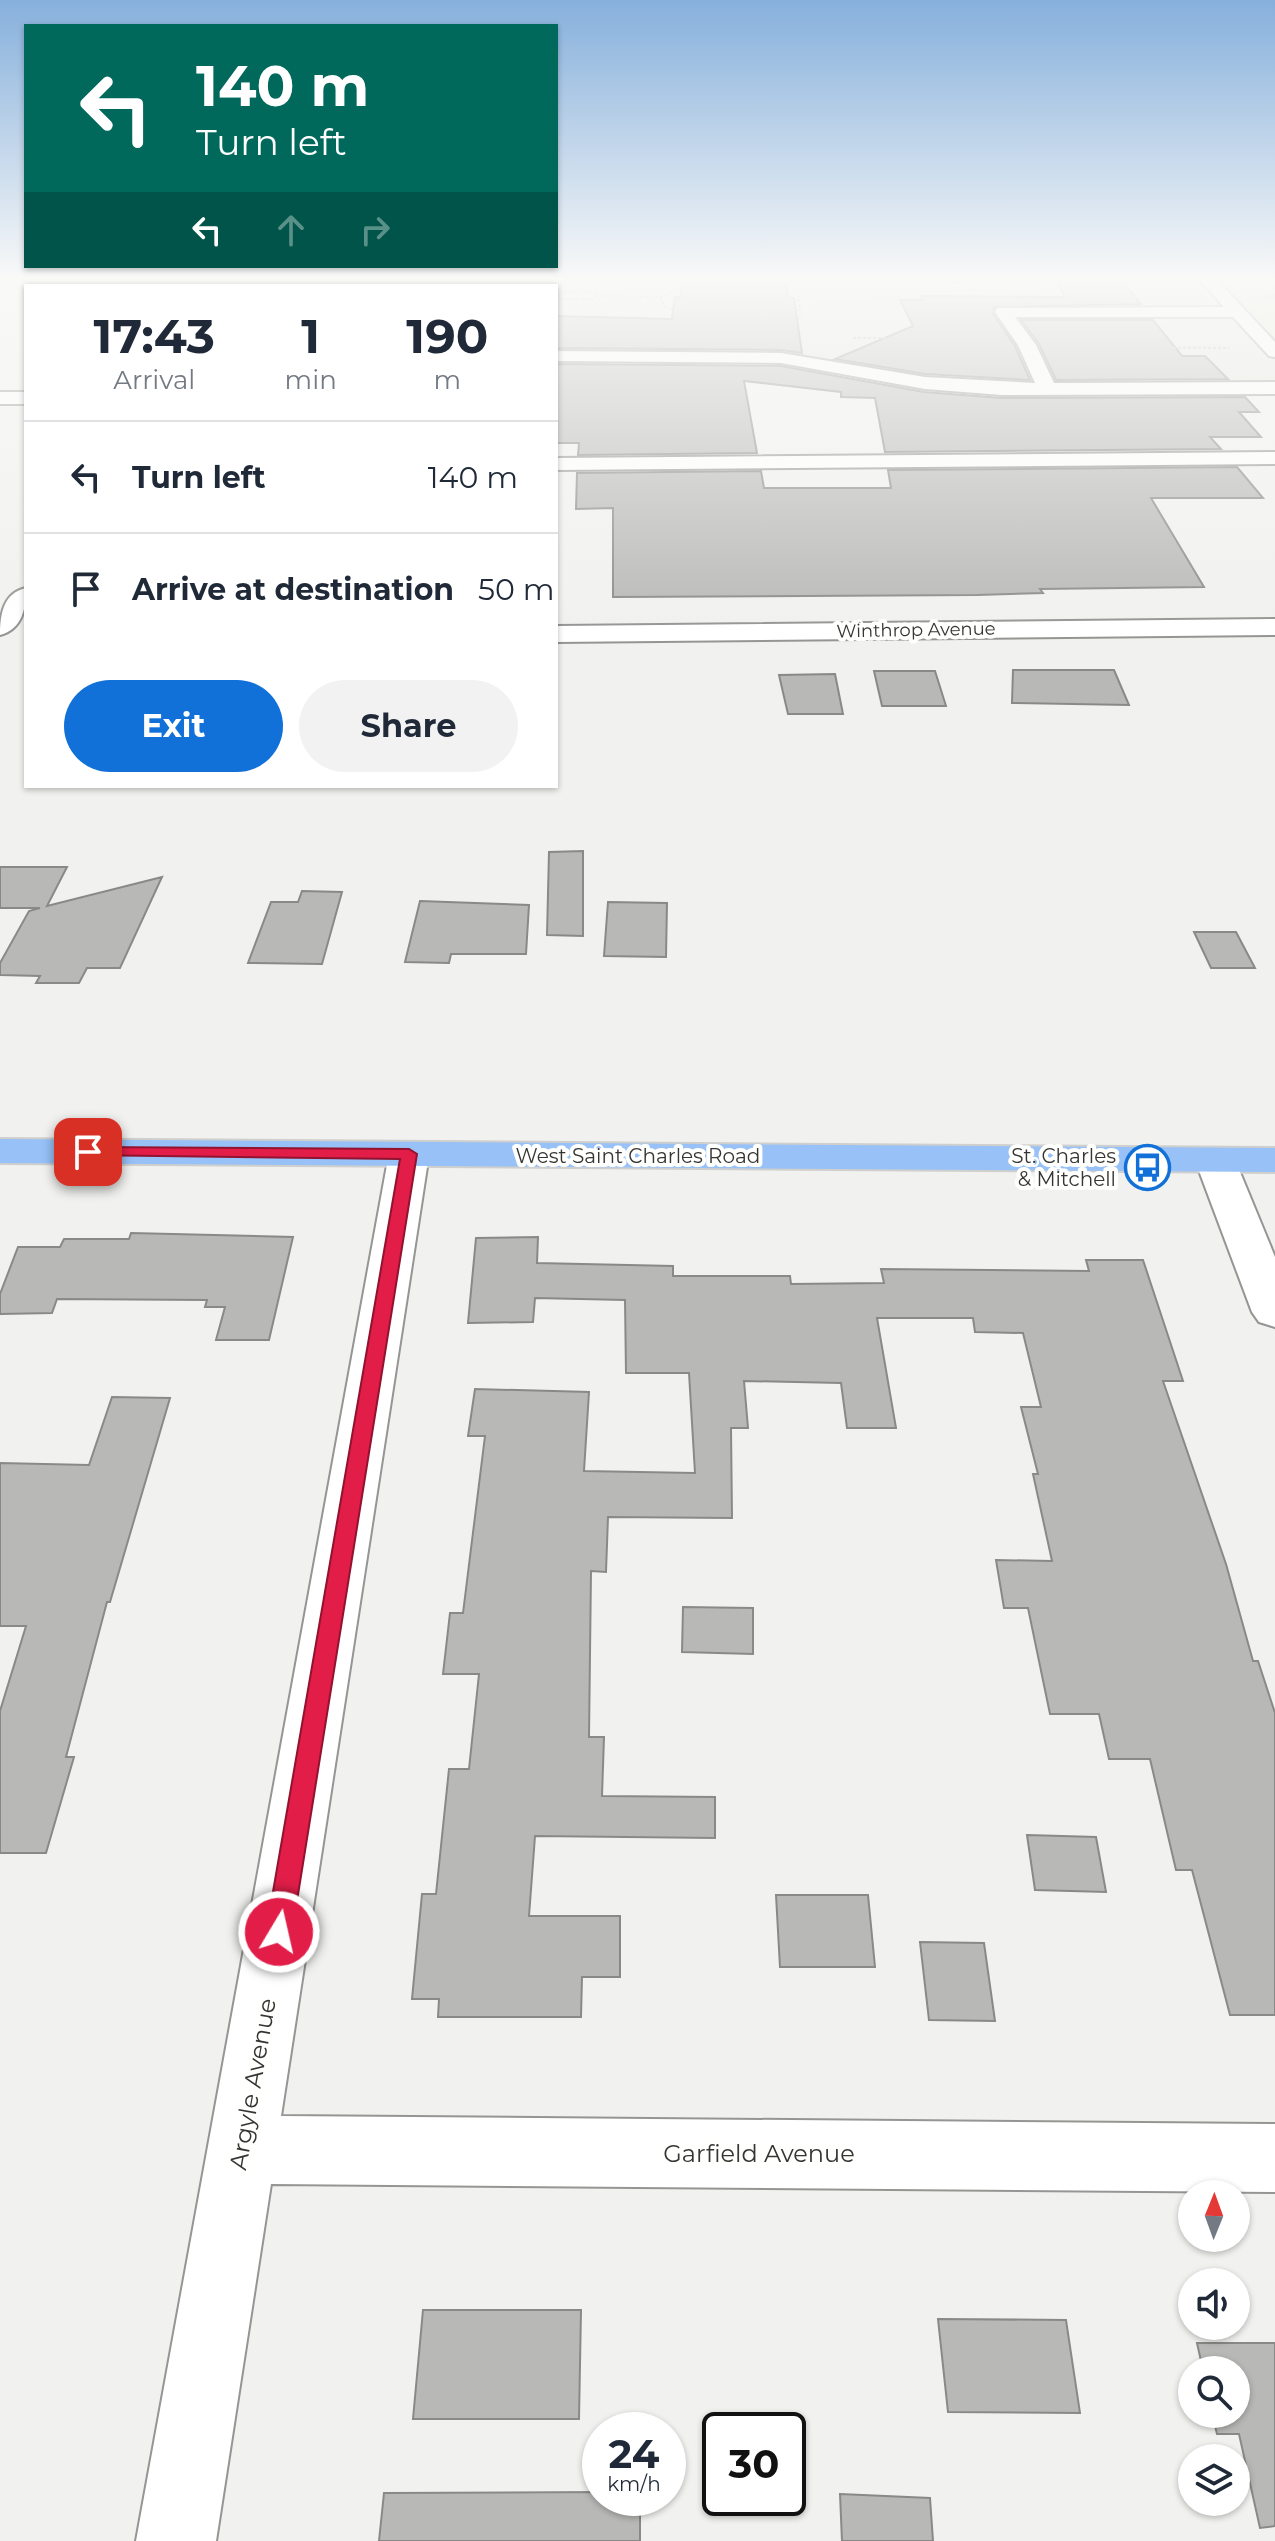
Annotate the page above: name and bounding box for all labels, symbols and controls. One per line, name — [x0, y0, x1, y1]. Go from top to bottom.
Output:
text: 140 m — [196, 52, 369, 120]
icon: left — [64, 56, 168, 160]
text: Turn left — [196, 120, 347, 164]
icon: left — [185, 208, 229, 252]
icon: ahead — [269, 208, 313, 252]
icon: right — [353, 208, 397, 252]
text: 17:43 — [94, 307, 215, 365]
text: 1 — [301, 307, 320, 365]
text: 190 — [406, 307, 488, 365]
text: Arrival — [113, 364, 195, 396]
text: min — [285, 364, 337, 396]
text: m — [434, 364, 461, 396]
icon: left — [64, 455, 108, 499]
text: Turn left — [132, 459, 265, 496]
text: 140 m — [428, 459, 518, 496]
icon: arrive — [64, 567, 108, 611]
text: Arrive at destination — [132, 571, 454, 608]
text: 50 m — [478, 571, 555, 608]
street label: Winthrop Avenue — [836, 618, 996, 642]
button: Exit — [64, 680, 283, 772]
button: Share — [299, 680, 518, 772]
pin — [54, 1118, 122, 1186]
icon: arrive — [66, 1130, 110, 1174]
street label: West Saint Charles Road — [516, 1144, 760, 1168]
place label: St. Charles & Mitchell — [1011, 1144, 1116, 1191]
bus stop icon: St. Charles & Mitchell — [1123, 1144, 1171, 1192]
position arrow — [237, 1890, 321, 1974]
street label: Argyle Avenue — [223, 1996, 282, 2172]
street label: Garfield Avenue — [663, 2139, 855, 2168]
north arrow — [1178, 2180, 1250, 2252]
map controls — [1178, 2180, 1250, 2516]
button: sound — [1178, 2268, 1250, 2340]
button: search — [1178, 2356, 1250, 2428]
speed limit sign: 30 — [702, 2412, 806, 2516]
text: 24 — [609, 2429, 659, 2478]
button: layers — [1178, 2444, 1250, 2516]
text: km/h — [607, 2472, 661, 2496]

